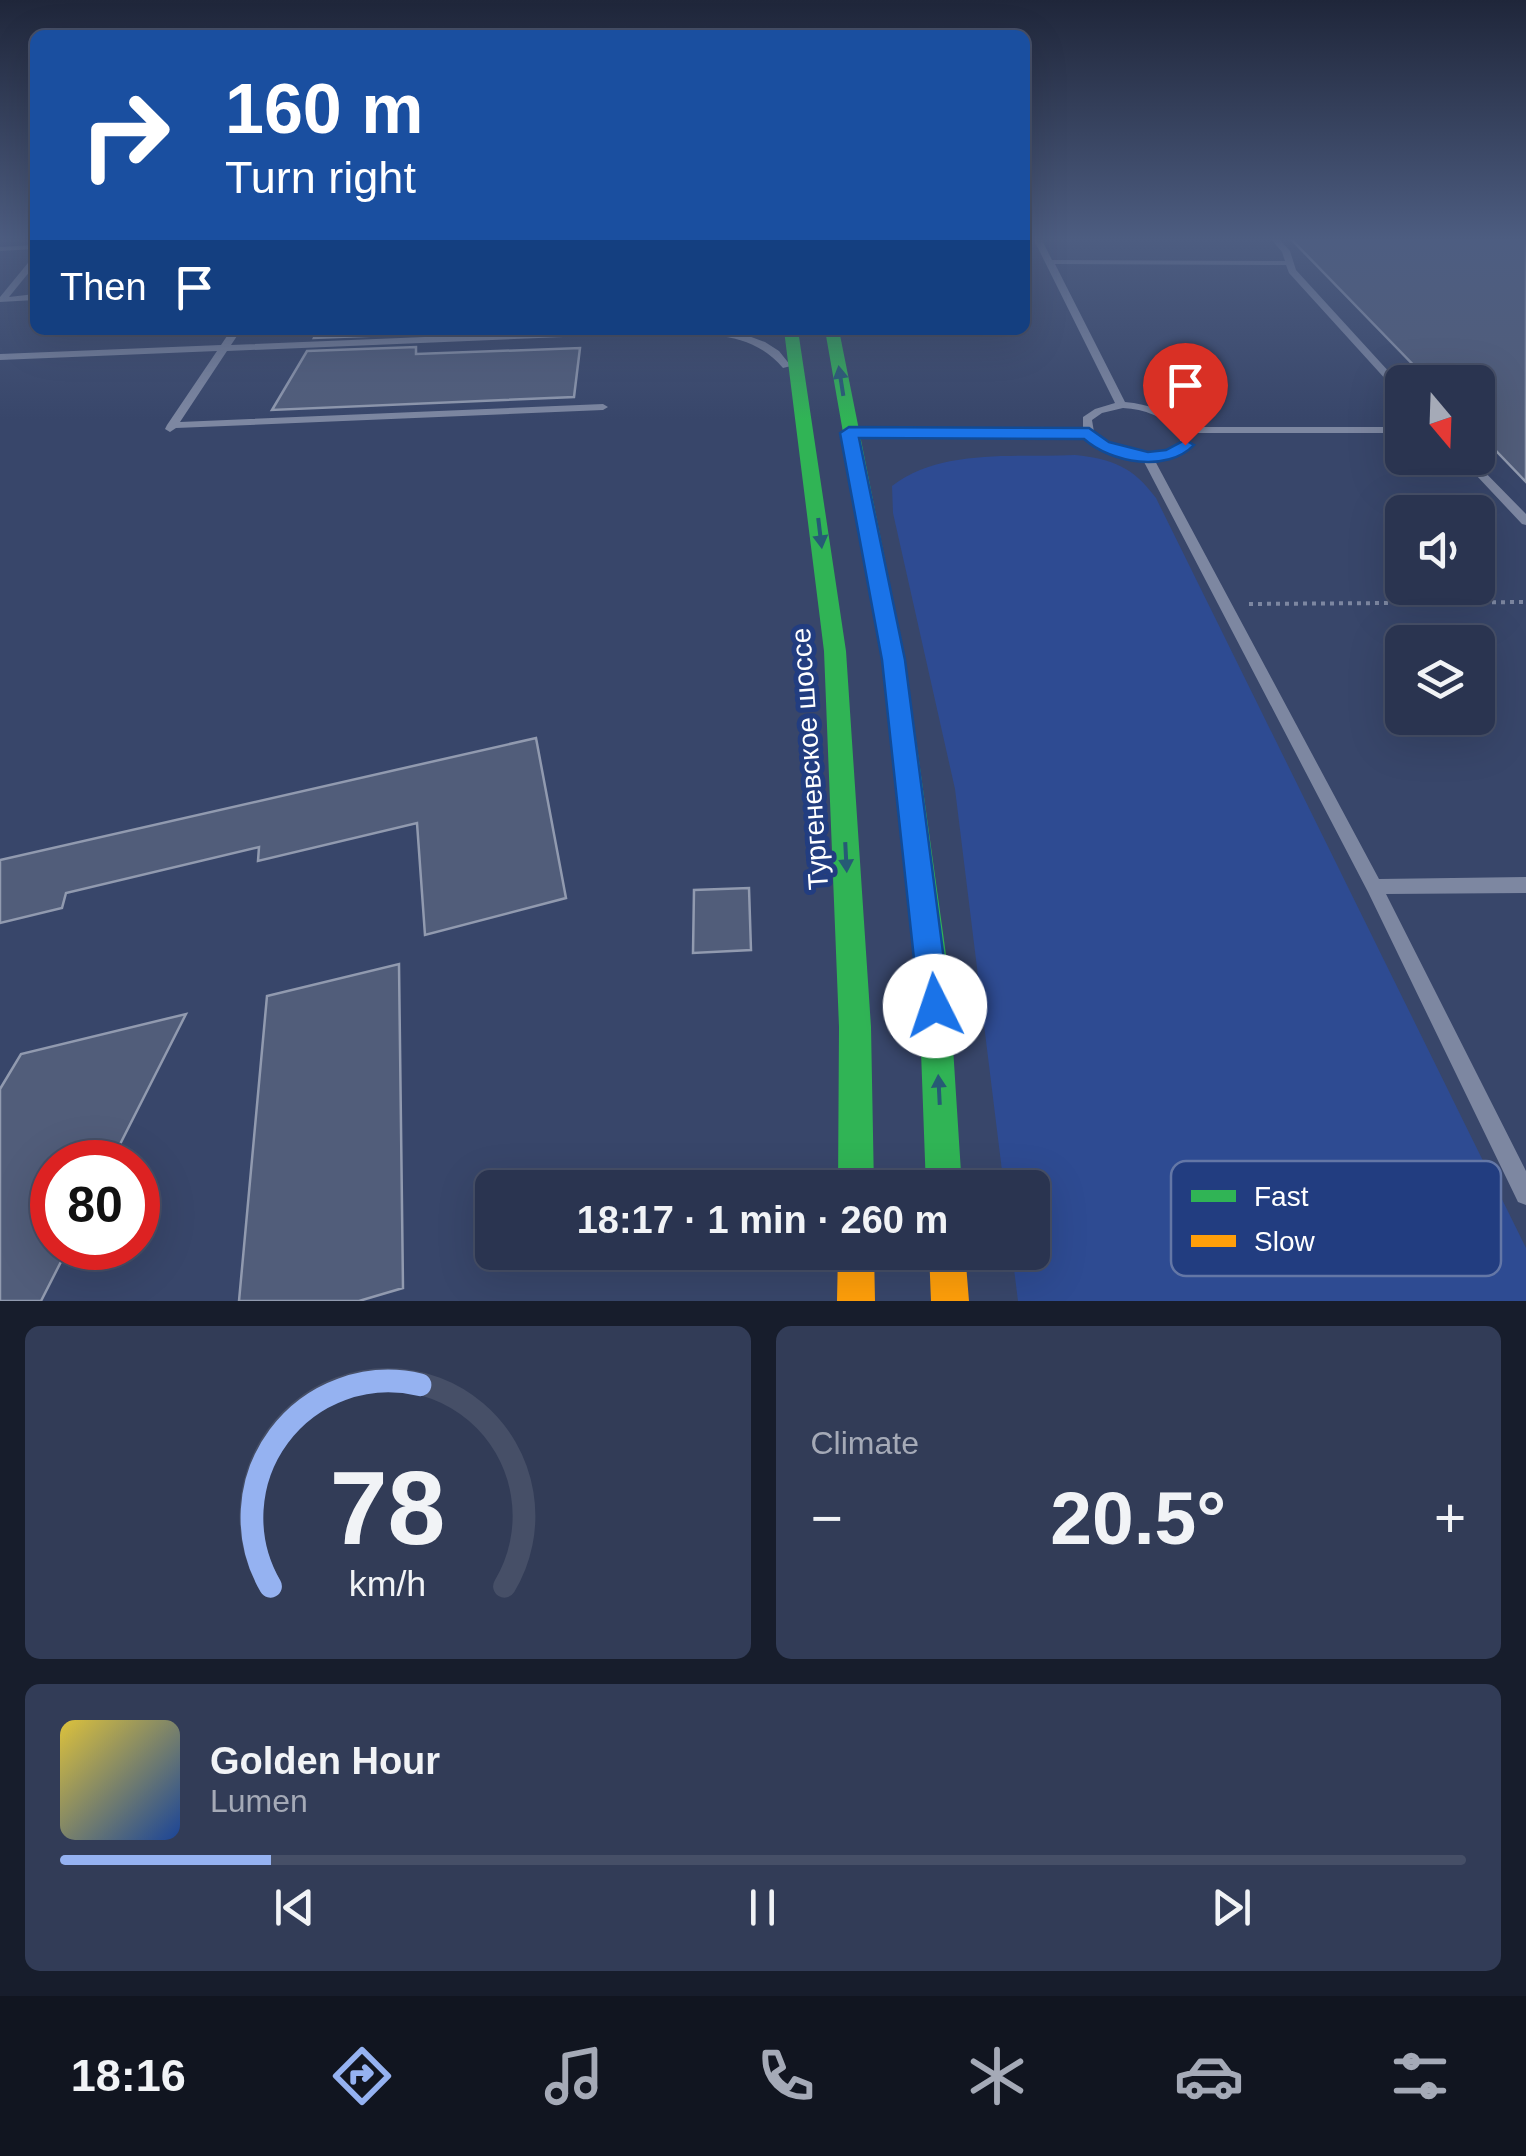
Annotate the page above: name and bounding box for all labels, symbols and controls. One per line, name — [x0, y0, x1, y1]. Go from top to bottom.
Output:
icon: right — [60, 70, 190, 200]
text: 160 m — [225, 70, 423, 148]
text: Turn right — [225, 152, 416, 203]
icon: arrive — [167, 260, 222, 315]
text: Then — [60, 266, 147, 308]
pin — [1143, 343, 1228, 446]
icon: arrive — [1158, 358, 1213, 413]
one-way arrow — [833, 365, 848, 397]
north arrow — [1385, 365, 1495, 475]
map controls — [1385, 365, 1495, 735]
button: sound — [1385, 495, 1495, 605]
one-way arrow — [813, 518, 829, 549]
button: layers — [1385, 625, 1495, 735]
street label: Тургеневское шоссе — [785, 627, 834, 891]
one-way arrow — [838, 841, 854, 873]
position arrow — [883, 954, 987, 1058]
one-way arrow — [931, 1074, 947, 1106]
speed limit sign: 80 — [30, 1140, 160, 1270]
legend — [1171, 1161, 1501, 1276]
text: Fast — [1254, 1181, 1309, 1212]
text: 18:17 · 1 min · 260 m — [577, 1199, 948, 1241]
text: Slow — [1254, 1226, 1315, 1257]
text: Climate — [811, 1425, 919, 1461]
text: 78 — [330, 1450, 446, 1566]
text: 20.5° — [1050, 1476, 1226, 1560]
text: − — [811, 1487, 843, 1549]
text: + — [1434, 1487, 1466, 1549]
text: km/h — [349, 1564, 426, 1604]
text: Golden Hour — [210, 1740, 440, 1782]
text: Lumen — [210, 1783, 308, 1819]
icon: previous — [267, 1880, 322, 1935]
icon: pause — [735, 1880, 790, 1935]
icon: next — [1204, 1880, 1259, 1935]
icon: directions — [327, 2041, 397, 2111]
icon: music — [539, 2041, 609, 2111]
icon: phone — [751, 2041, 821, 2111]
icon: climate — [962, 2041, 1032, 2111]
icon: car — [1174, 2041, 1244, 2111]
icon: filters — [1385, 2041, 1455, 2111]
text: 18:16 — [71, 2050, 186, 2101]

